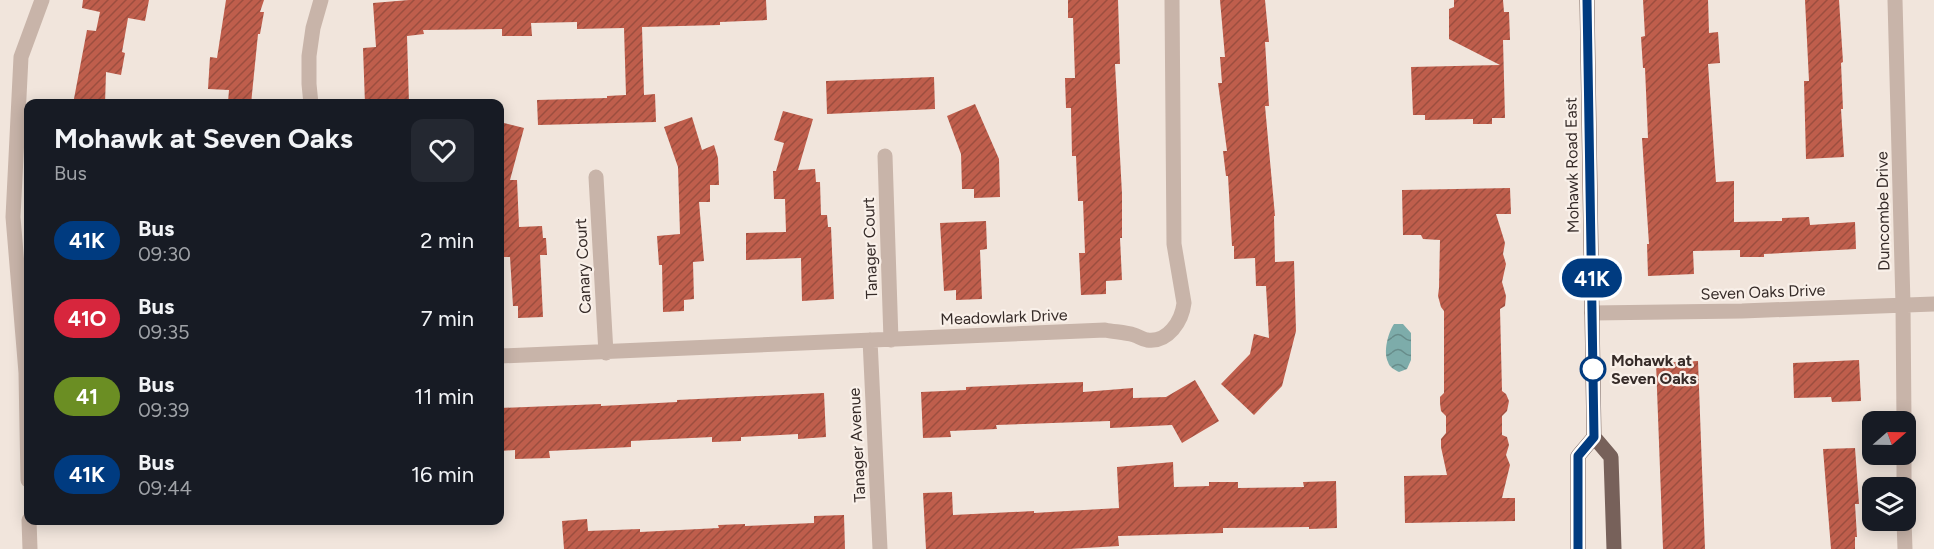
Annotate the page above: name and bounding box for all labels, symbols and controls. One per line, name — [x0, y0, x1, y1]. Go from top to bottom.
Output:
street label: Mohawk Road East — [1561, 97, 1583, 233]
button: heart — [411, 119, 474, 182]
text: Mohawk at Seven Oaks — [54, 121, 353, 155]
street label: Duncombe Drive — [1872, 151, 1894, 271]
text: Bus — [54, 161, 87, 185]
street label: Tanager Court — [859, 197, 881, 299]
text: Bus — [138, 215, 174, 242]
street label: Canary Court — [571, 218, 595, 314]
text: 2 min — [420, 227, 474, 254]
text: 41K — [69, 228, 105, 253]
text: 09:30 — [138, 242, 191, 266]
line badge: 41K — [1558, 258, 1626, 298]
text: 41K — [1574, 266, 1610, 291]
street label: Seven Oaks Drive — [1700, 280, 1826, 304]
text: Bus — [138, 293, 174, 320]
text: 7 min — [421, 305, 474, 332]
street label: Meadowlark Drive — [940, 305, 1068, 329]
text: 41O — [68, 306, 106, 331]
text: 09:35 — [138, 320, 190, 344]
place label: Mohawk at Seven Oaks — [1611, 351, 1697, 388]
marker: Mohawk at Seven Oaks — [1580, 356, 1606, 382]
text: Bus — [138, 371, 174, 398]
text: 11 min — [414, 383, 474, 410]
text: 41 — [76, 384, 98, 409]
street label: Tanager Avenue — [844, 387, 869, 503]
text: 09:39 — [138, 398, 189, 422]
north arrow — [1862, 411, 1916, 465]
map controls — [1862, 411, 1916, 531]
text: Bus — [138, 449, 174, 476]
text: 16 min — [411, 461, 474, 488]
text: 41K — [69, 462, 105, 487]
text: 09:44 — [138, 476, 192, 500]
button: layers — [1862, 477, 1916, 531]

